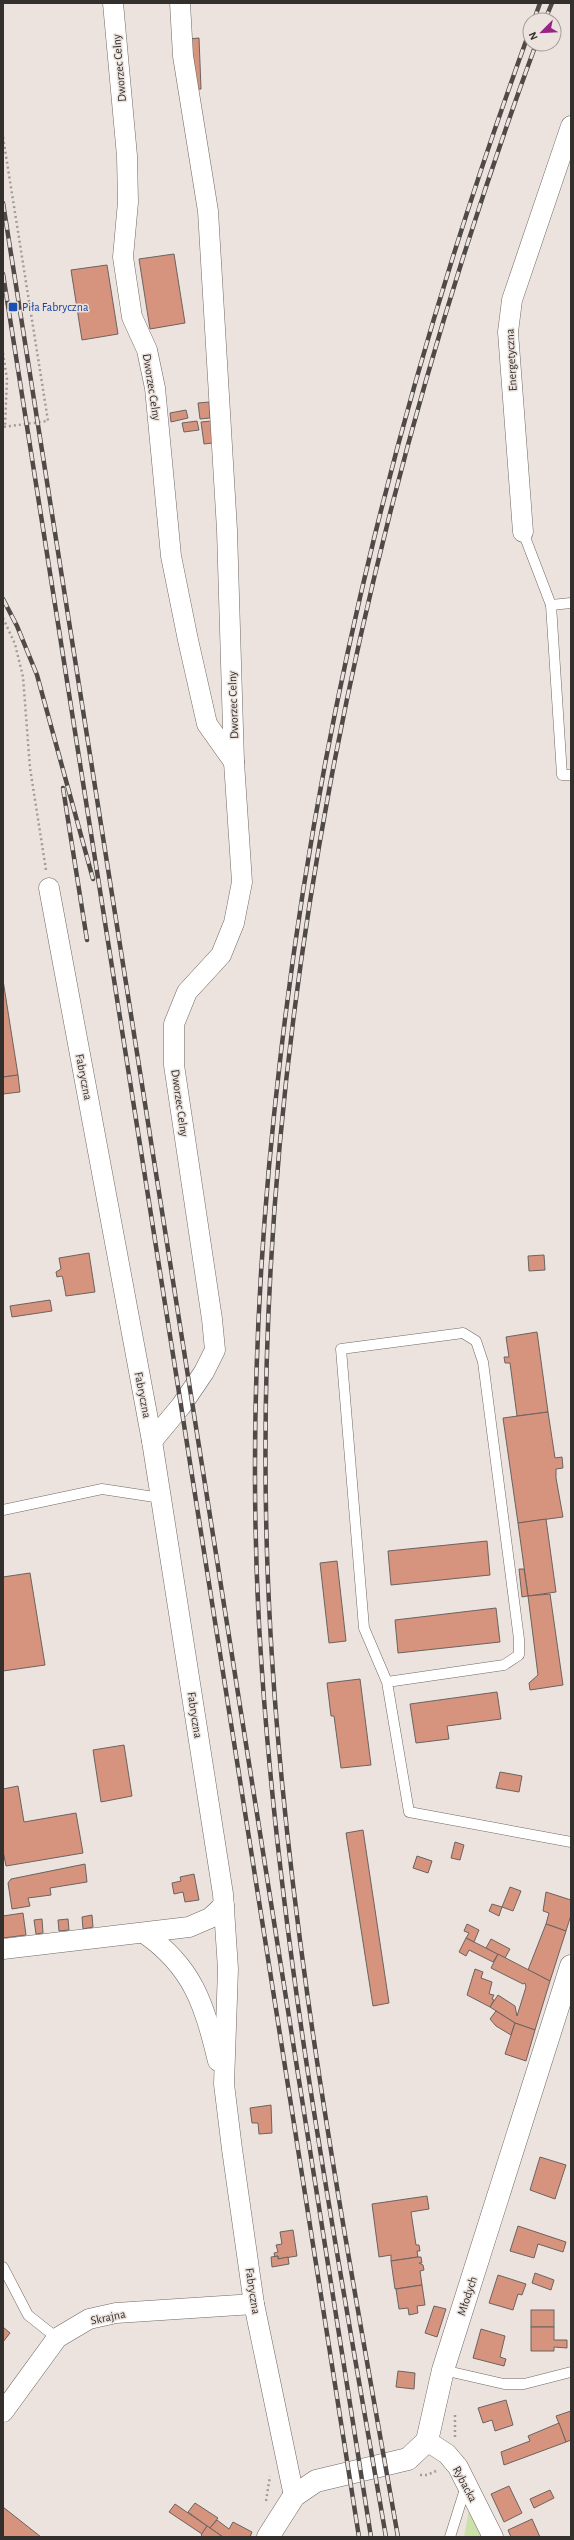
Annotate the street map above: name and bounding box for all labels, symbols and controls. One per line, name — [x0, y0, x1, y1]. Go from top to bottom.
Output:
north arrow — [522, 12, 562, 52]
text: N — [527, 30, 540, 42]
street label: Dworzec Celny — [110, 34, 129, 102]
marker: Piła Fabryczna — [7, 301, 19, 313]
place label: Piła Fabryczna — [22, 301, 89, 314]
street label: Energetyczna — [503, 328, 520, 392]
street label: Dworzec Celny — [140, 353, 163, 422]
street label: Dworzec Celny — [226, 671, 241, 739]
street label: Fabryczna — [73, 1053, 94, 1102]
street label: Dworzec Celny — [168, 1069, 191, 1138]
street label: Fabryczna — [132, 1371, 153, 1420]
street label: Fabryczna — [184, 1691, 205, 1740]
street label: Fabryczna — [242, 2267, 263, 2316]
street label: Młodych — [455, 2275, 480, 2317]
street label: Skrajna — [90, 2307, 127, 2328]
street label: Rybacka — [450, 2464, 480, 2505]

